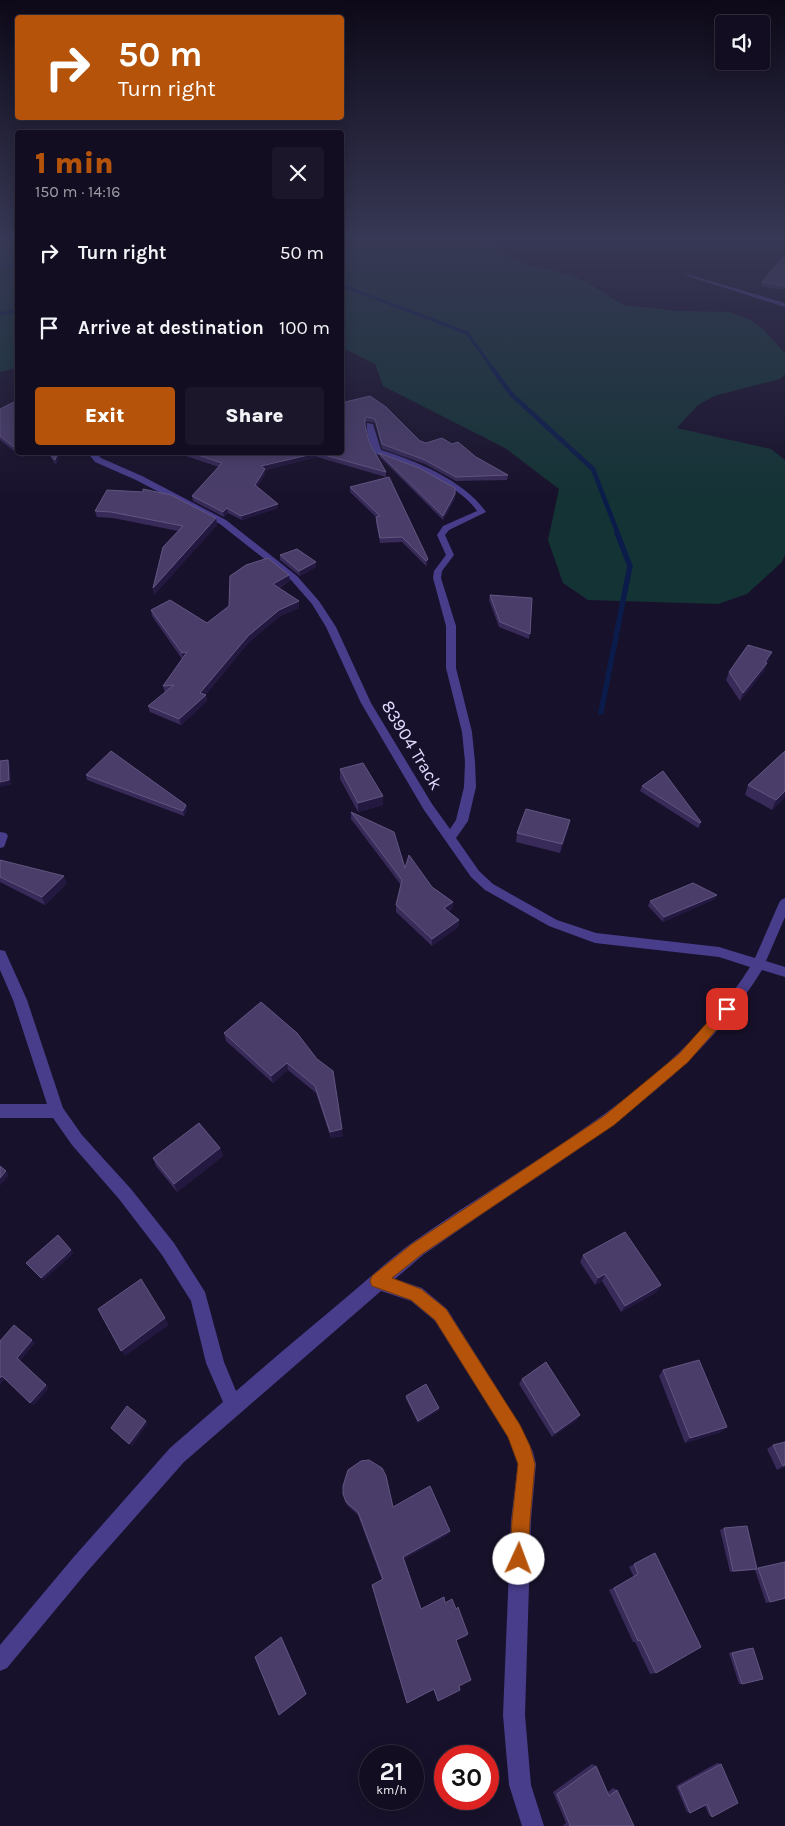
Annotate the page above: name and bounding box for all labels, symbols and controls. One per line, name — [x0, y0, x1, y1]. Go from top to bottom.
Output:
map controls — [715, 15, 770, 70]
button: sound — [715, 15, 770, 70]
text: 50 m — [118, 34, 203, 75]
icon: right — [35, 35, 100, 100]
text: Turn right — [118, 76, 216, 102]
text: 1 min — [35, 145, 114, 181]
button: close — [272, 147, 324, 199]
text: 150 m · 14:16 — [35, 182, 120, 201]
icon: right — [35, 239, 63, 267]
text: Turn right — [78, 242, 167, 264]
text: 50 m — [280, 242, 324, 264]
icon: arrive — [35, 314, 63, 342]
text: Arrive at destination — [78, 317, 264, 339]
text: 100 m — [279, 317, 330, 339]
button: Exit — [35, 387, 175, 445]
button: Share — [185, 387, 324, 445]
street label: 83904 Track — [377, 696, 447, 794]
pin — [706, 988, 748, 1030]
icon: arrive — [713, 995, 741, 1023]
position arrow — [492, 1532, 544, 1584]
speed limit sign: 30 — [434, 1745, 499, 1810]
text: 21 — [379, 1757, 404, 1786]
text: km/h — [376, 1783, 407, 1797]

